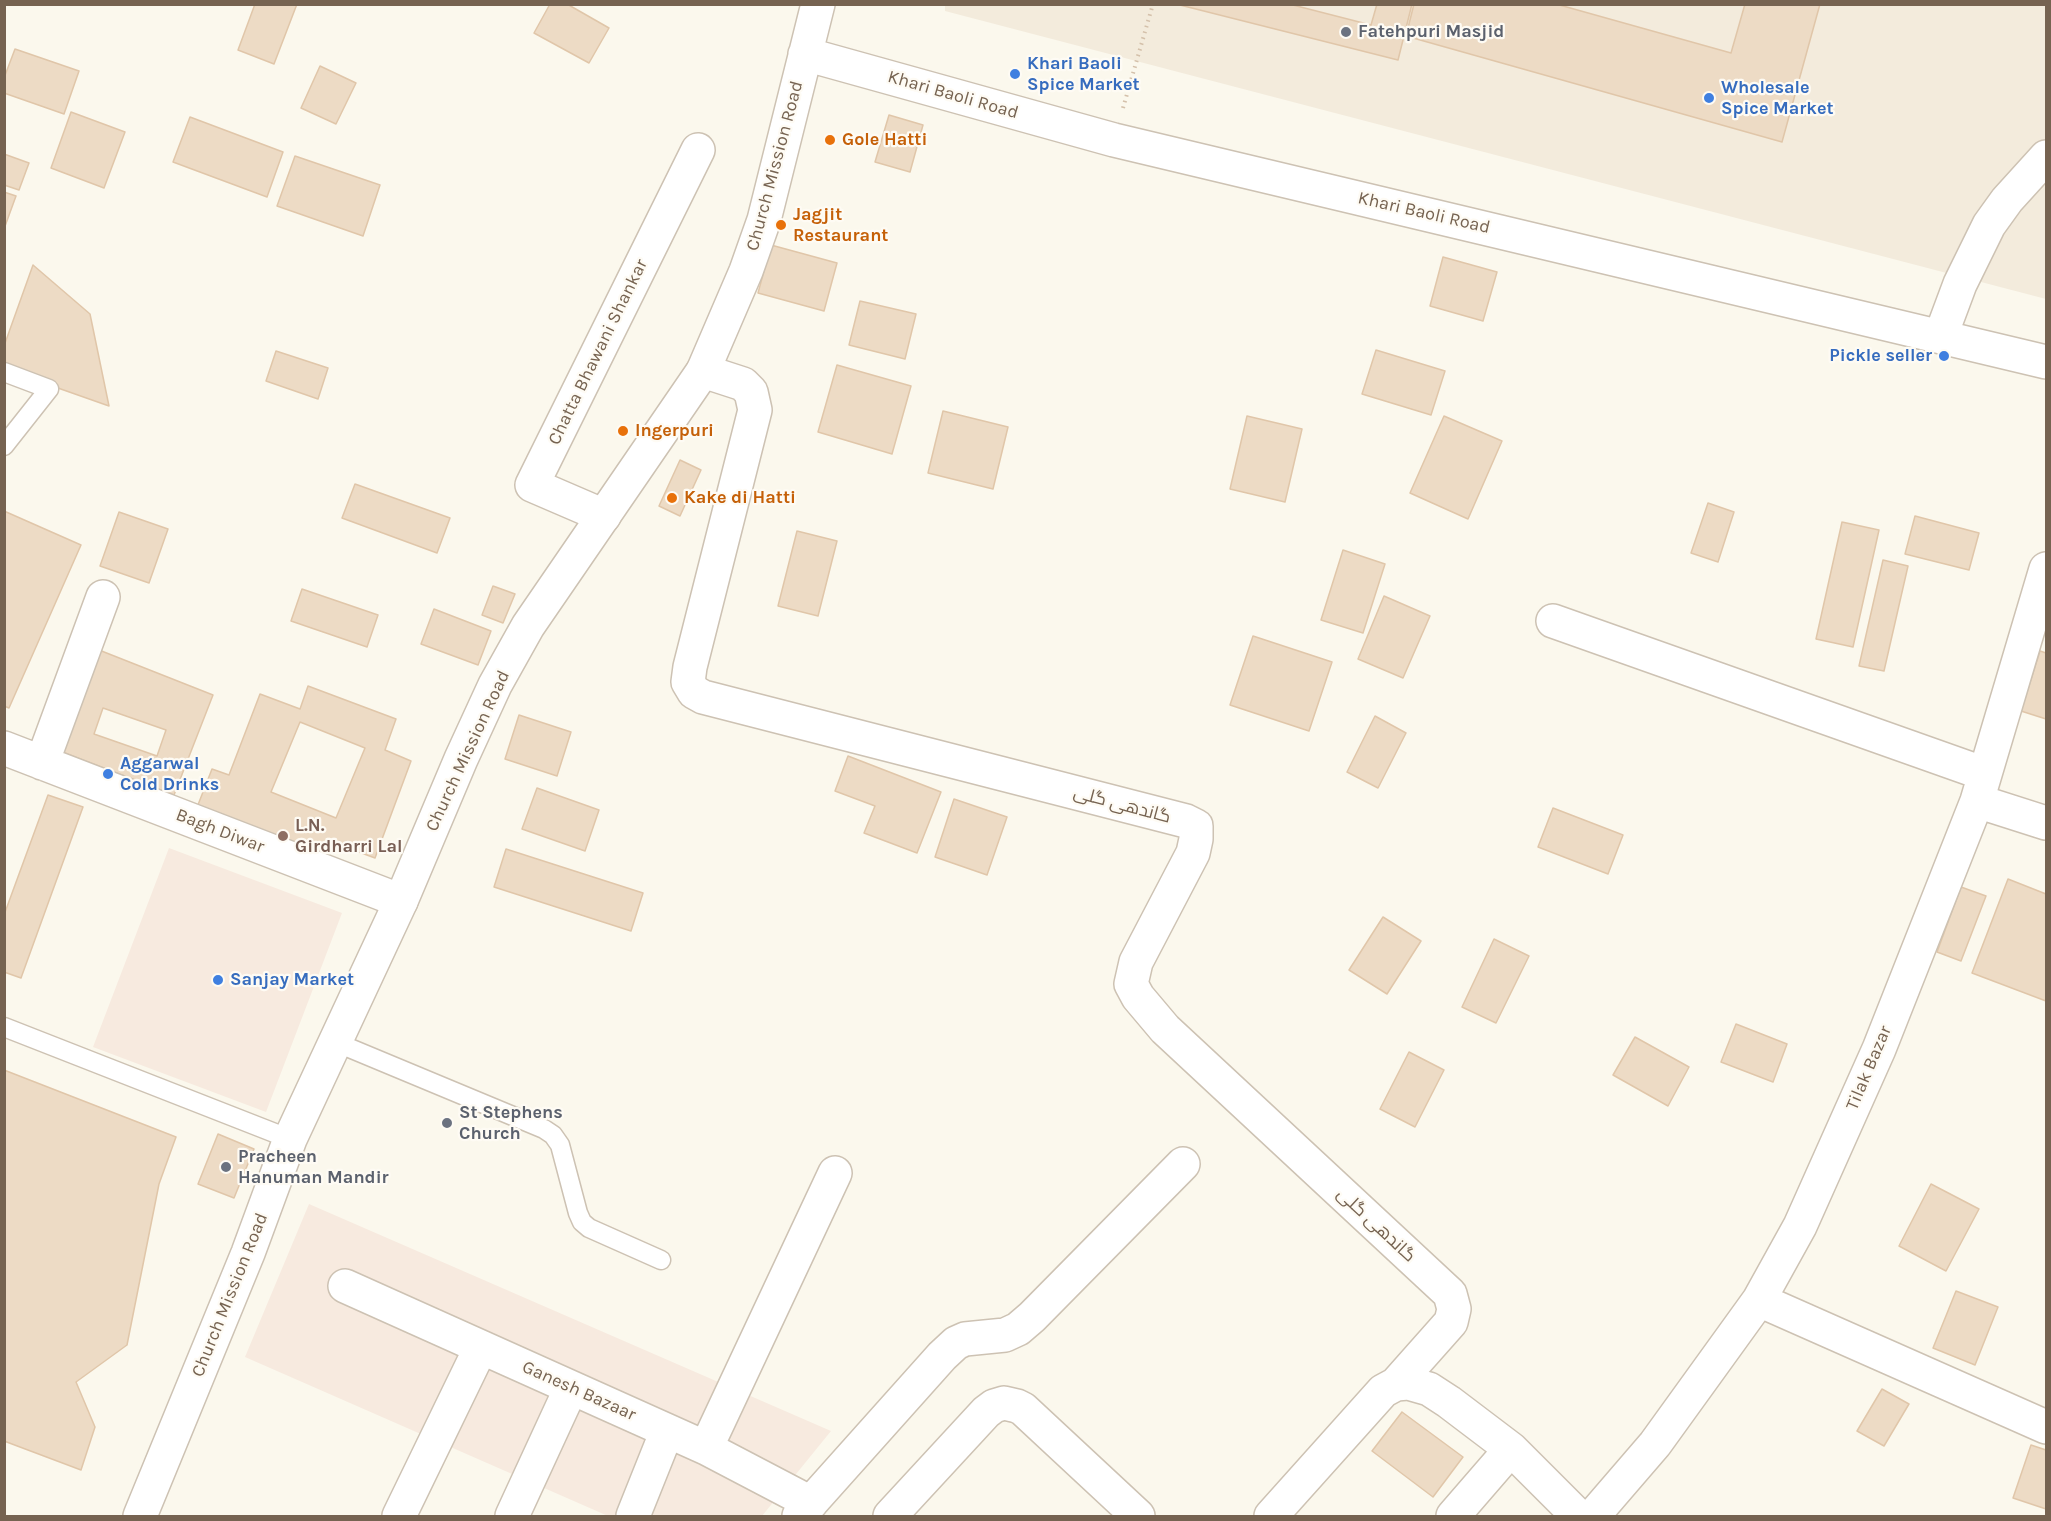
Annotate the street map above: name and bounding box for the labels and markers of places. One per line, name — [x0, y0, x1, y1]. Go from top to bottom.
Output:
place label: Fatehpuri Masjid — [1358, 21, 1504, 43]
marker: Fatehpuri Masjid — [1339, 25, 1353, 39]
place label: Khari Baoli Spice Market — [1027, 53, 1140, 96]
marker: Khari Baoli Spice Market — [1008, 67, 1022, 81]
place label: Wholesale Spice Market — [1721, 77, 1834, 119]
marker: Wholesale Spice Market — [1702, 91, 1716, 105]
place label: Gole Hatti — [842, 129, 927, 151]
marker: Gole Hatti — [823, 133, 837, 147]
place label: Jagjit Restaurant — [793, 204, 888, 246]
marker: Jagjit Restaurant — [774, 218, 788, 232]
place label: Pickle seller — [1829, 345, 1932, 367]
marker: Pickle seller — [1937, 349, 1951, 363]
place label: Ingerpuri — [635, 420, 714, 442]
marker: Ingerpuri — [616, 424, 630, 438]
place label: Kake di Hatti — [684, 487, 796, 509]
marker: Kake di Hatti — [665, 491, 679, 505]
place label: Aggarwal Cold Drinks — [120, 753, 219, 795]
marker: Aggarwal Cold Drinks — [101, 767, 115, 781]
place label: L.N. Girdharri Lal — [295, 815, 402, 858]
marker: L.N. Girdharri Lal — [276, 829, 290, 843]
place label: Sanjay Market — [230, 969, 354, 991]
marker: Sanjay Market — [211, 973, 225, 987]
place label: St Stephens Church — [459, 1102, 563, 1144]
marker: St Stephens Church — [440, 1116, 454, 1130]
place label: Pracheen Hanuman Mandir — [238, 1146, 389, 1188]
marker: Pracheen Hanuman Mandir — [219, 1160, 233, 1174]

